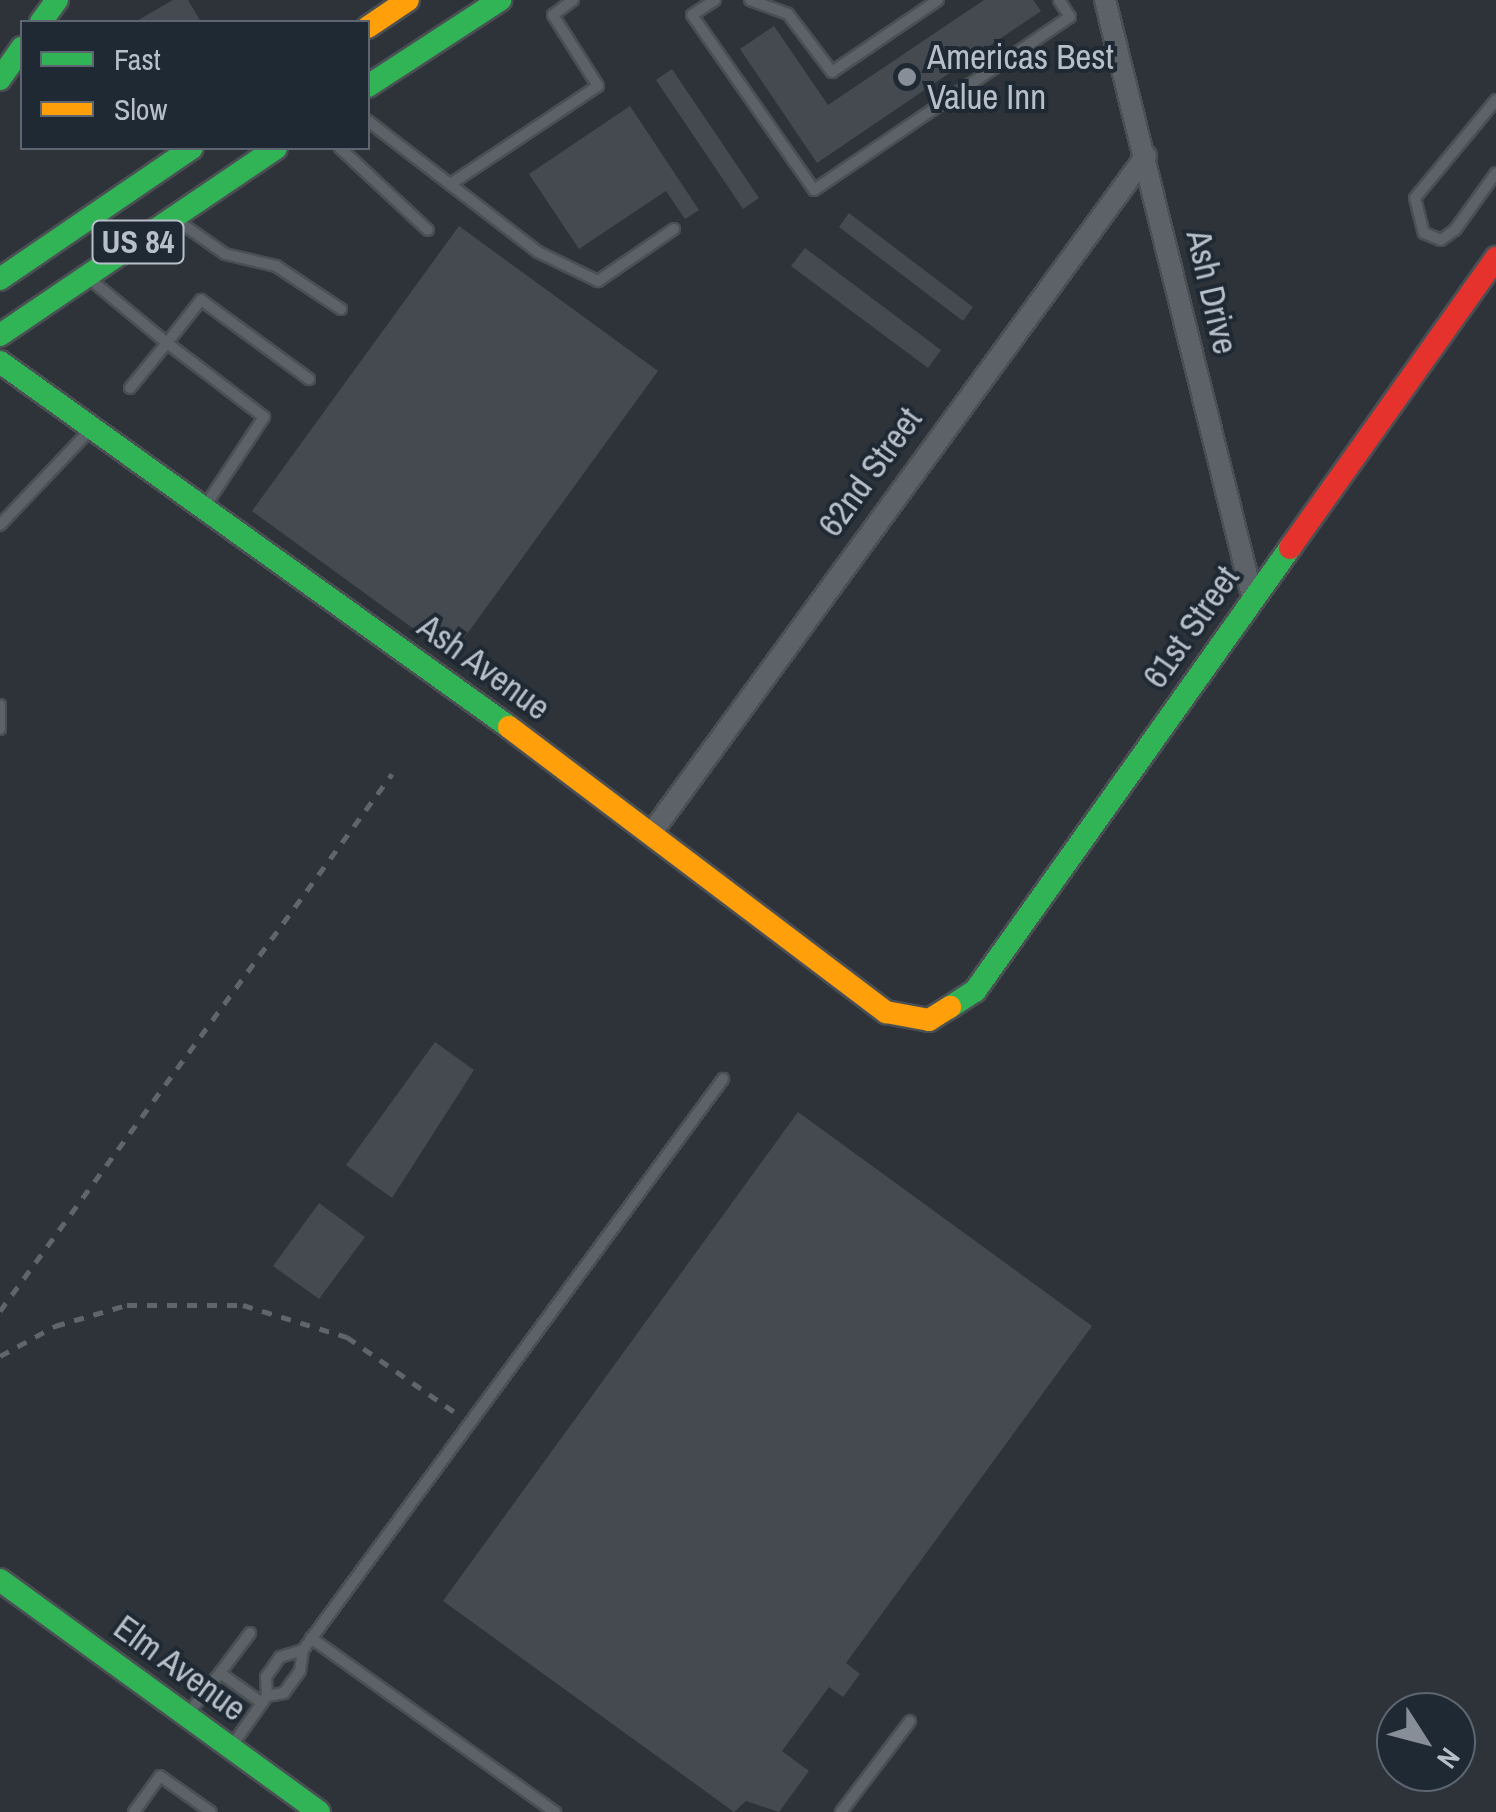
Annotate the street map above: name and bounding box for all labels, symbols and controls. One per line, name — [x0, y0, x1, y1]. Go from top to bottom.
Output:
legend — [20, 20, 370, 150]
place label: Americas Best Value Inn — [927, 36, 1114, 118]
text: Fast — [114, 39, 161, 79]
marker: Americas Best Value Inn — [896, 66, 918, 88]
text: Slow — [114, 89, 167, 129]
road number: US 84 — [90, 215, 186, 269]
street label: Ash Drive — [1177, 226, 1247, 358]
street label: 62nd Street — [809, 400, 931, 544]
street label: 61st Street — [1134, 558, 1248, 696]
street label: Ash Avenue — [409, 605, 559, 729]
street label: Elm Avenue — [105, 1606, 255, 1730]
north arrow — [1376, 1692, 1476, 1792]
text: N — [1428, 1741, 1469, 1776]

